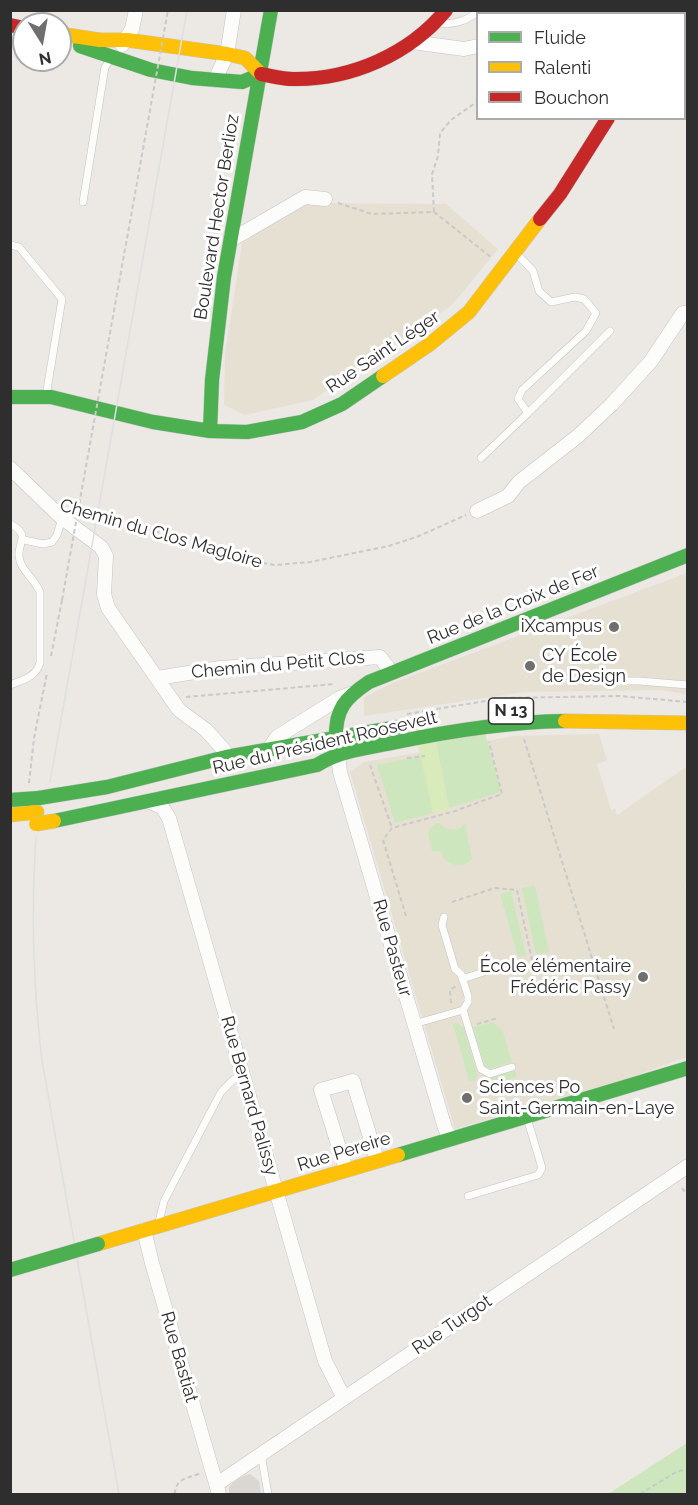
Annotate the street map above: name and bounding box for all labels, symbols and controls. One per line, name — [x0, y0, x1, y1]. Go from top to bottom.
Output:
north arrow — [12, 12, 72, 72]
legend — [476, 12, 686, 120]
text: Fluide — [534, 27, 586, 48]
text: N — [37, 48, 53, 69]
text: Ralenti — [534, 57, 591, 78]
text: Bouchon — [534, 87, 609, 108]
street label: Boulevard Hector Berlioz — [190, 113, 244, 321]
street label: Rue Saint Léger — [322, 306, 444, 398]
street label: Chemin du Clos Magloire — [57, 495, 265, 573]
street label: Rue de la Croix de Fer — [424, 561, 602, 649]
place label: iXcampus — [521, 616, 602, 638]
marker: iXcampus — [607, 620, 621, 634]
place label: CY École de Design — [542, 645, 626, 688]
street label: Chemin du Petit Clos — [190, 647, 366, 683]
marker: CY École de Design — [523, 659, 537, 673]
road number: N 13 — [488, 698, 534, 724]
street label: Rue du Président Roosevelt — [211, 707, 439, 779]
street label: Rue Pasteur — [368, 897, 416, 999]
place label: École élémentaire Frédéric Passy — [480, 956, 631, 998]
marker: École élémentaire Frédéric Passy — [636, 970, 650, 984]
street label: Rue Bernard Palissy — [216, 1014, 282, 1178]
place label: Sciences Po Saint-Germain-en-Laye — [479, 1077, 674, 1120]
marker: Sciences Po Saint-Germain-en-Laye — [460, 1091, 474, 1105]
street label: Rue Pereire — [295, 1128, 393, 1176]
street label: Rue Turgot — [408, 1290, 496, 1360]
street label: Rue Bastiat — [156, 1309, 202, 1405]

